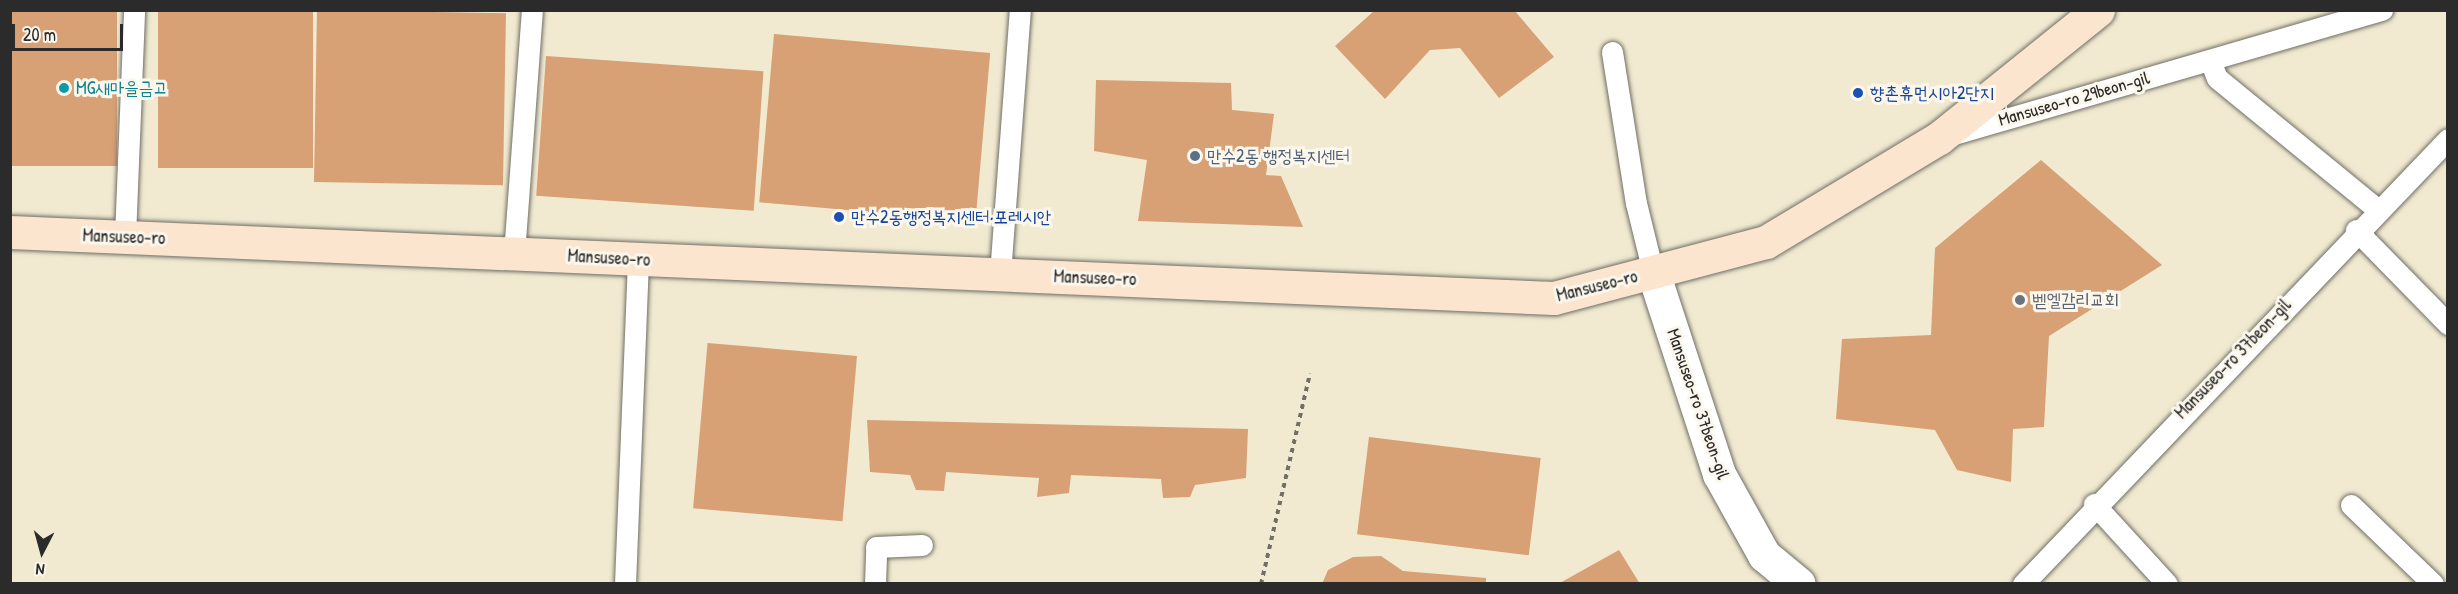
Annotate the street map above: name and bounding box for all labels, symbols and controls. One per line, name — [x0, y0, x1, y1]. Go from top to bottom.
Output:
scale bar — [15, 12, 126, 50]
text: 20 m — [23, 22, 56, 47]
street label: Mansuseo-ro 29beon-gil — [1996, 67, 2152, 131]
place label: MG새마을금고 — [76, 77, 168, 99]
marker: MG새마을금고 — [57, 81, 71, 95]
place label: 향촌휴먼시아2단지 — [1870, 82, 1994, 104]
marker: 향촌휴먼시아2단지 — [1851, 86, 1865, 100]
place label: 만수2동 행정복지센터 — [1207, 145, 1350, 167]
marker: 만수2동 행정복지센터 — [1188, 149, 1202, 163]
place label: 만수2동행정복지센터·포레시안 — [851, 206, 1051, 228]
marker: 만수2동행정복지센터·포레시안 — [832, 210, 846, 224]
street label: Mansuseo-ro — [82, 225, 166, 249]
street label: Mansuseo-ro — [567, 245, 651, 271]
street label: Mansuseo-ro — [1053, 266, 1137, 290]
street label: Mansuseo-ro — [1554, 266, 1640, 306]
place label: 벧엘감리교회 — [2032, 289, 2119, 311]
marker: 벧엘감리교회 — [2013, 293, 2027, 307]
street label: Mansuseo-ro 37beon-gil — [2170, 295, 2296, 423]
street label: Mansuseo-ro 37beon-gil — [1662, 326, 1734, 482]
north arrow — [12, 522, 72, 582]
text: N — [35, 559, 46, 581]

